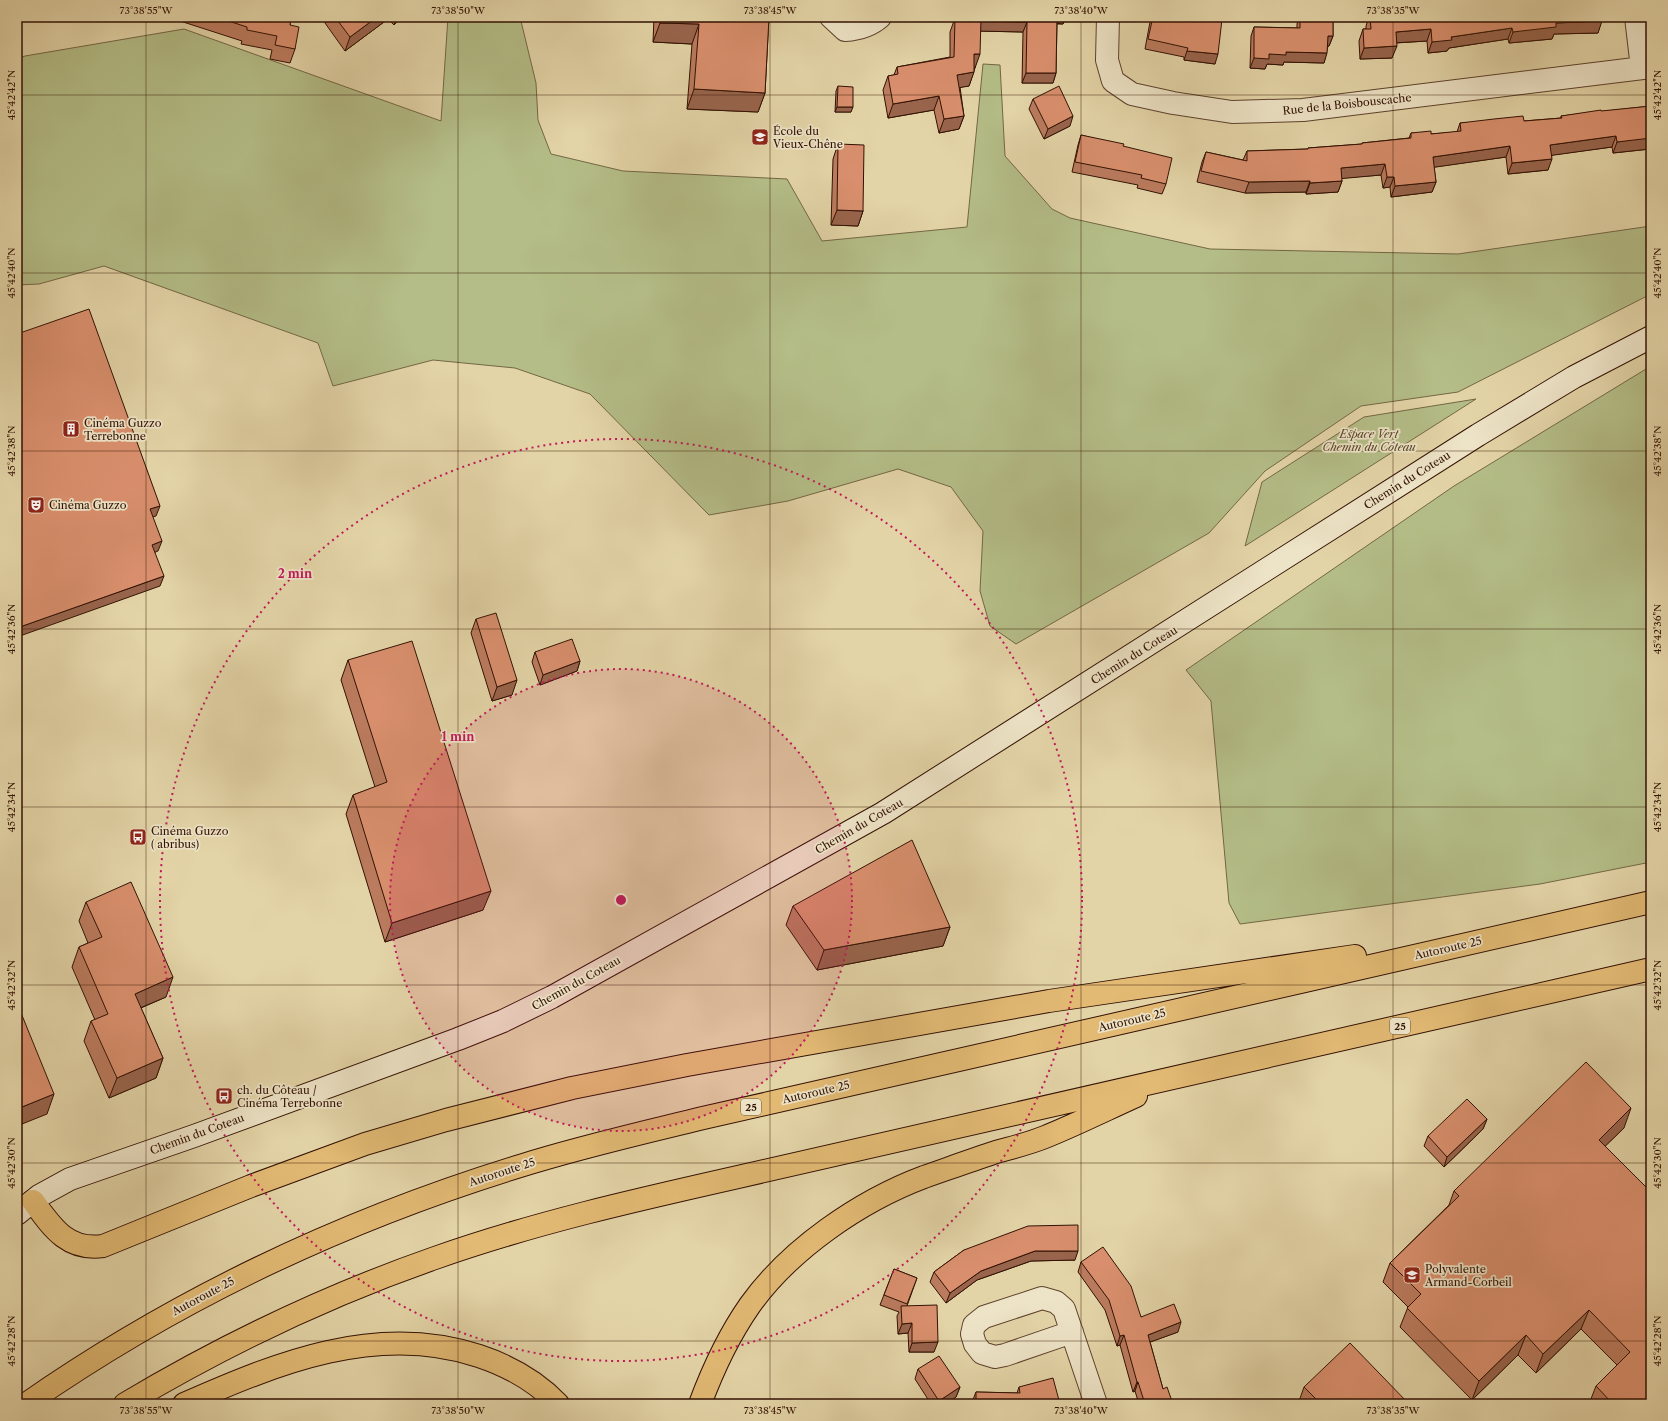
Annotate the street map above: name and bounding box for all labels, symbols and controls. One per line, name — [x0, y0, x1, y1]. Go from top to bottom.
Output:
text: 73°38'55"W — [120, 4, 173, 17]
text: 73°38'50"W — [431, 4, 486, 17]
text: 73°38'45"W — [744, 4, 797, 17]
text: 73°38'40"W — [1054, 4, 1109, 17]
text: 73°38'35"W — [1367, 4, 1421, 17]
text: 45°42'42"N — [5, 70, 18, 120]
text: 45°42'42"N — [1651, 70, 1664, 120]
street label: Rue de la Boisbouscache — [1282, 90, 1412, 118]
place label: École du Vieux-Chêne — [772, 124, 843, 151]
school or university icon: École du Vieux-Chêne — [750, 127, 770, 147]
text: 45°42'40"N — [5, 247, 18, 299]
text: 45°42'40"N — [1651, 247, 1664, 299]
place label: Cinéma Guzzo Terrebonne — [84, 416, 162, 443]
building icon: Cinéma Guzzo Terrebonne — [61, 419, 81, 439]
text: 45°42'38"N — [5, 426, 18, 476]
text: 45°42'38"N — [1651, 426, 1664, 476]
park label: Espace Vert Chemin du Côteau — [1323, 427, 1416, 454]
street label: Chemin du Coteau — [1361, 448, 1453, 512]
theatre icon: Cinéma Guzzo — [26, 495, 46, 515]
place label: Cinéma Guzzo — [49, 498, 127, 512]
text: 2 min — [278, 566, 313, 581]
text: 45°42'36"N — [5, 604, 18, 654]
text: 45°42'36"N — [1651, 604, 1664, 654]
street label: Chemin du Coteau — [1088, 623, 1180, 687]
text: 1 min — [442, 729, 475, 744]
text: 45°42'34"N — [5, 782, 18, 832]
text: 45°42'34"N — [1651, 782, 1664, 832]
street label: Chemin du Coteau — [813, 795, 906, 857]
place label: Cinéma Guzzo ( abribus) — [151, 824, 229, 851]
bus stop icon: Cinéma Guzzo ( abribus) — [128, 827, 148, 847]
centre of rings — [614, 893, 628, 907]
street label: Autoroute 25 — [1412, 933, 1483, 963]
street label: Chemin du Coteau — [529, 953, 623, 1013]
text: 45°42'32"N — [5, 960, 18, 1010]
text: 45°42'32"N — [1651, 960, 1664, 1010]
street label: Autoroute 25 — [1096, 1005, 1167, 1035]
road number: 25 — [1390, 1018, 1410, 1034]
street label: Autoroute 25 — [780, 1077, 851, 1107]
place label: ch. du Côteau / Cinéma Terrebonne — [237, 1083, 342, 1110]
bus stop icon: ch. du Côteau / Cinéma Terrebonne — [214, 1086, 234, 1106]
road number: 25 — [741, 1099, 761, 1115]
street label: Chemin du Coteau — [148, 1110, 246, 1158]
text: 45°42'30"N — [5, 1137, 18, 1189]
text: 45°42'30"N — [1651, 1137, 1664, 1189]
street label: Autoroute 25 — [466, 1155, 537, 1190]
place label: Polyvalente Armand-Corbeil — [1424, 1262, 1512, 1289]
school or university icon: Polyvalente Armand-Corbeil — [1402, 1265, 1422, 1285]
street label: Autoroute 25 — [169, 1274, 237, 1319]
text: 45°42'28"N — [5, 1315, 18, 1367]
text: 45°42'28"N — [1651, 1315, 1664, 1367]
text: 73°38'55"W — [120, 1404, 173, 1417]
text: 73°38'50"W — [431, 1404, 486, 1417]
text: 73°38'45"W — [744, 1404, 797, 1417]
text: 73°38'40"W — [1054, 1404, 1109, 1417]
text: 73°38'35"W — [1367, 1404, 1421, 1417]

